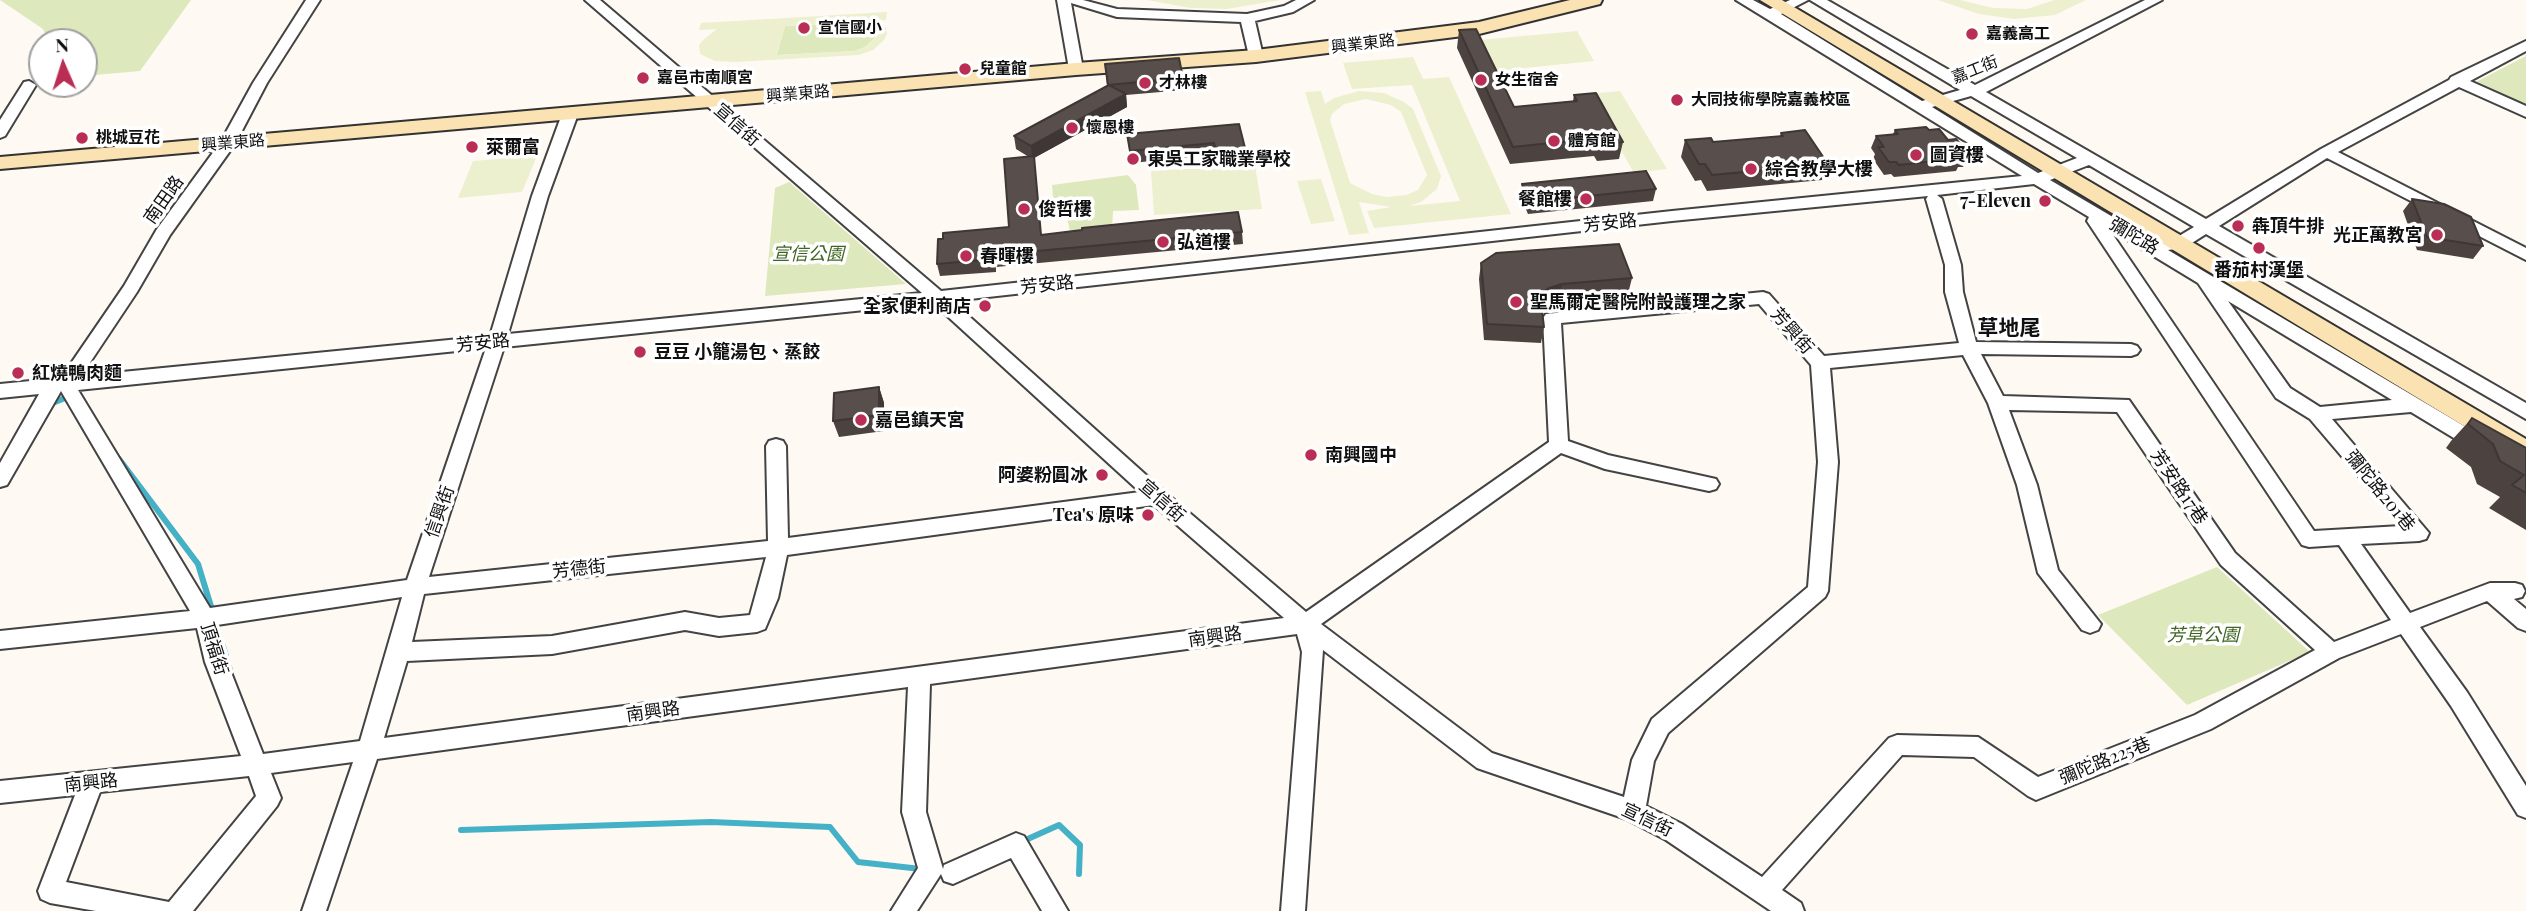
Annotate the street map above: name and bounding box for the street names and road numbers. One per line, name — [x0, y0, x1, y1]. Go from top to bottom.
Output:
street label: 興業東路 — [1330, 31, 1396, 57]
street label: 嘉工街 — [1949, 52, 2001, 88]
street label: 興業東路 — [765, 82, 831, 106]
street label: 宣信街 — [710, 99, 764, 151]
street label: 興業東路 — [200, 131, 266, 155]
street label: 南田路 — [140, 172, 188, 228]
street label: 芳安路 — [1582, 209, 1638, 237]
street label: 彌陀路 — [2105, 213, 2163, 259]
street label: 芳安路 — [1019, 271, 1075, 299]
street label: 芳興街 — [1766, 304, 1818, 358]
street label: 芳安路 — [455, 329, 511, 357]
street label: 芳安路17巷 — [2146, 445, 2212, 529]
street label: 彌陀路201巷 — [2341, 446, 2419, 536]
street label: 宣信街 — [1135, 475, 1189, 527]
street label: 信興街 — [421, 483, 459, 541]
street label: 芳德街 — [551, 555, 607, 583]
street label: 頂福街 — [196, 620, 232, 678]
street label: 南興路 — [1187, 623, 1243, 651]
street label: 南興路 — [625, 698, 681, 726]
street label: 彌陀路225巷 — [2056, 733, 2154, 789]
street label: 南興路 — [63, 769, 119, 797]
street label: 宣信街 — [1618, 799, 1676, 841]

